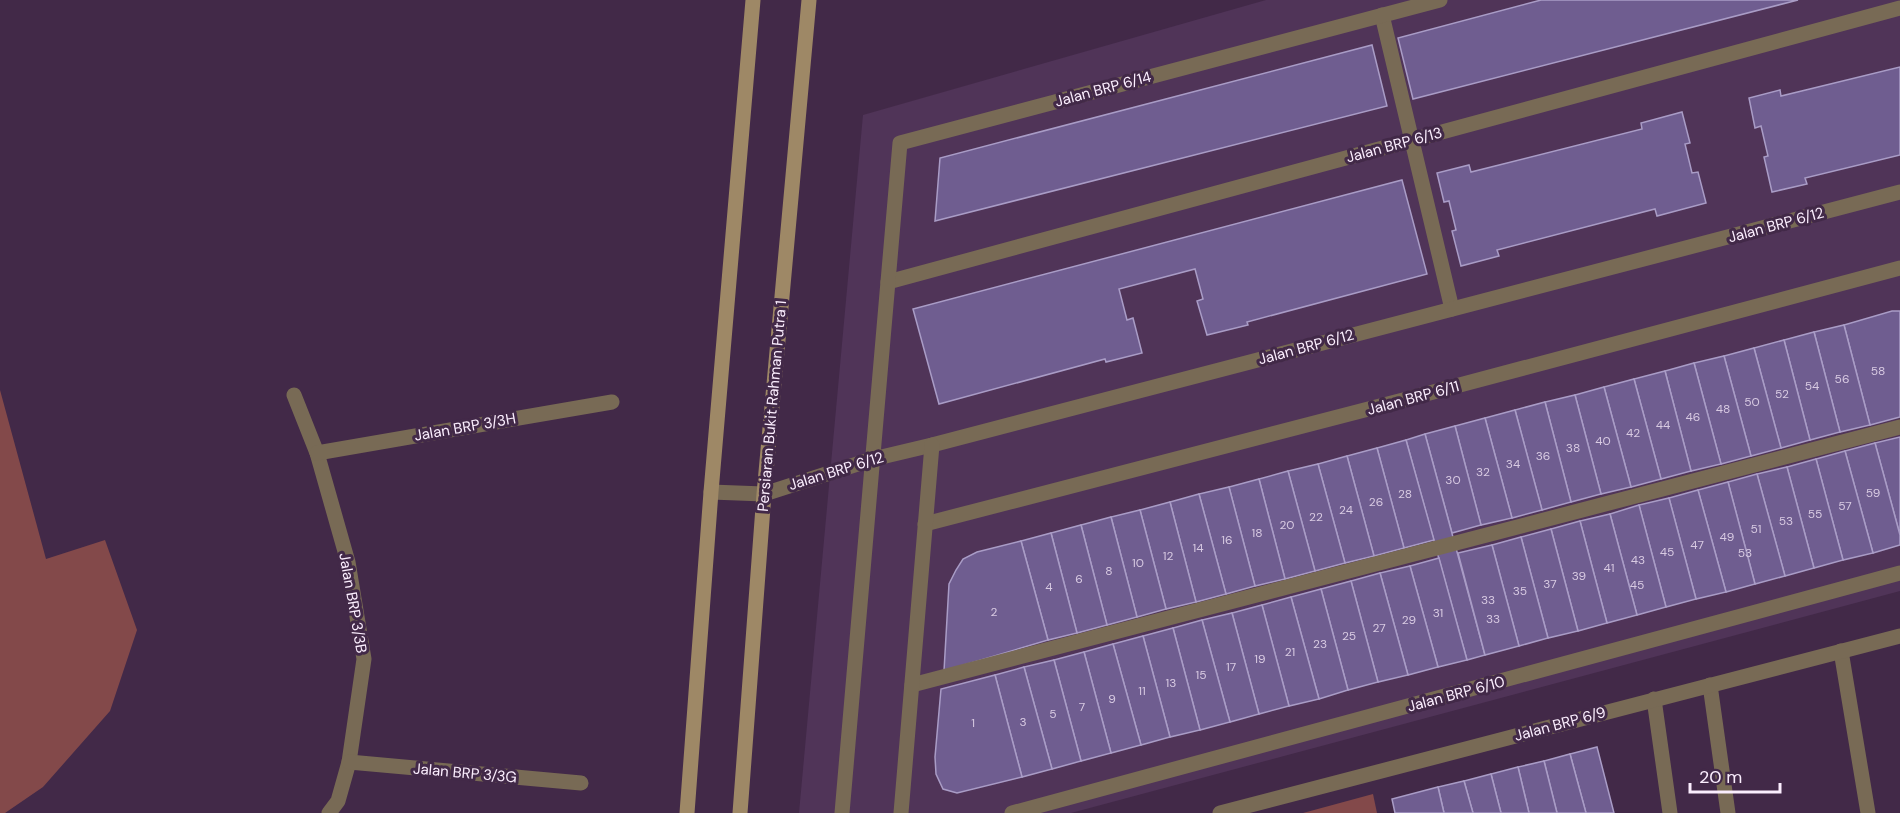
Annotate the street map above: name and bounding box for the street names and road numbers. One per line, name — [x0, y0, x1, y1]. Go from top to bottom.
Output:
street label: Jalan BRP 6/14 — [1053, 67, 1153, 111]
street label: Jalan BRP 6/13 — [1344, 123, 1444, 167]
street label: Jalan BRP 6/12 — [1726, 203, 1826, 247]
street label: Persiaran Bukit Rahman Putra 1 — [753, 300, 791, 512]
street label: Jalan BRP 6/12 — [1256, 325, 1356, 369]
street label: Jalan BRP 6/11 — [1365, 376, 1461, 420]
street label: Jalan BRP 3/3H — [413, 408, 517, 446]
street label: Jalan BRP 6/12 — [786, 447, 886, 495]
street label: Jalan BRP 3/3B — [334, 551, 372, 655]
street label: Jalan BRP 6/10 — [1405, 671, 1507, 717]
street label: Jalan BRP 6/9 — [1512, 702, 1608, 746]
street label: Jalan BRP 3/3G — [412, 759, 518, 787]

